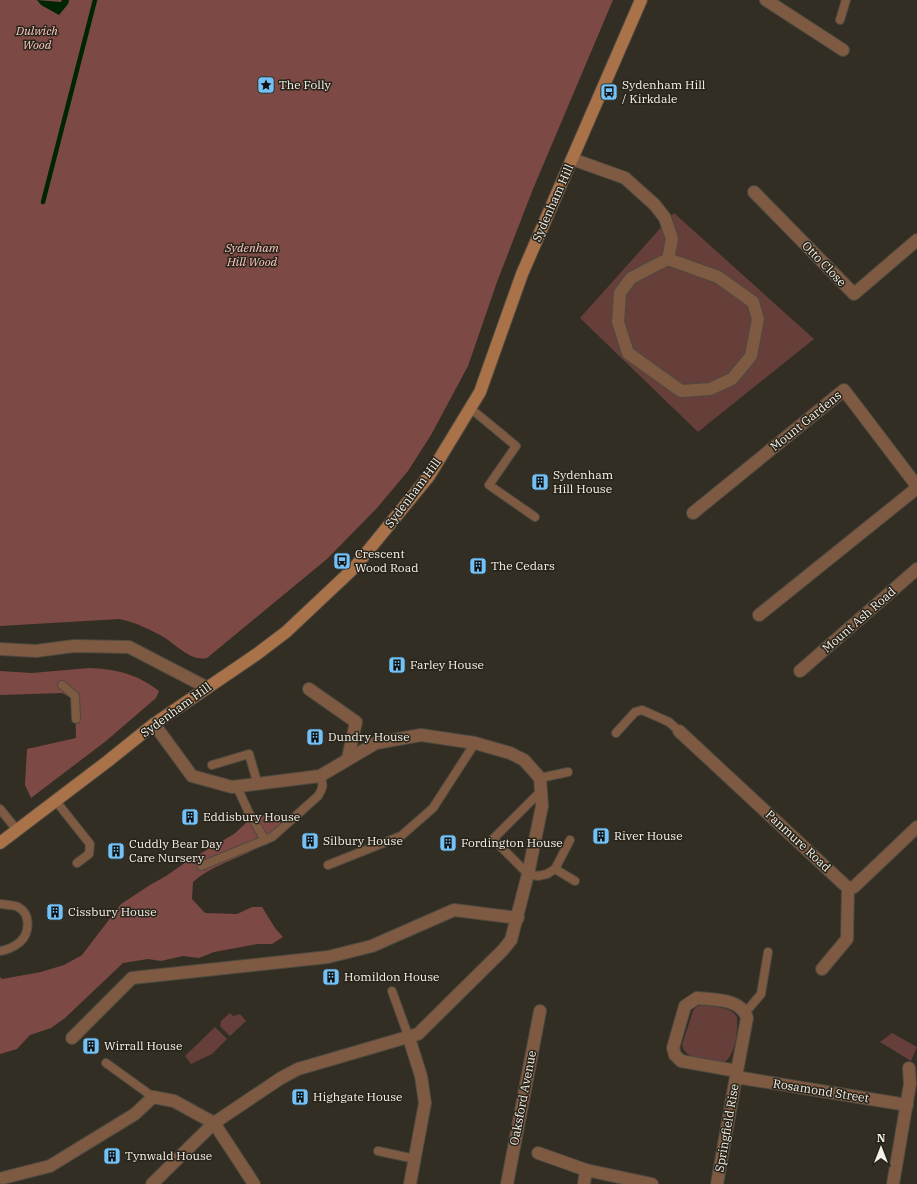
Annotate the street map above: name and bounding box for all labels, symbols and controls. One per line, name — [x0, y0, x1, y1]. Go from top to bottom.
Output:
park label: Dulwich Wood — [15, 23, 58, 52]
place icon: The Folly — [256, 75, 276, 95]
place label: The Folly — [279, 77, 332, 92]
place label: Sydenham Hill / Kirkdale — [622, 77, 706, 106]
bus stop icon: Sydenham Hill / Kirkdale — [599, 82, 619, 102]
street label: Sydenham Hill — [529, 161, 577, 244]
street label: Otto Close — [799, 238, 850, 289]
park label: Sydenham Hill Wood — [224, 240, 279, 269]
street label: Mount Gardens — [767, 387, 844, 454]
street label: Sydenham Hill — [381, 455, 444, 531]
place label: Sydenham Hill House — [553, 467, 614, 496]
building icon: Sydenham Hill House — [530, 472, 550, 492]
place label: Crescent Wood Road — [355, 546, 419, 575]
bus stop icon: Crescent Wood Road — [332, 551, 352, 571]
building icon: The Cedars — [468, 556, 488, 576]
place label: The Cedars — [491, 558, 555, 573]
street label: Mount Ash Road — [819, 584, 898, 656]
building icon: Farley House — [387, 655, 407, 675]
place label: Farley House — [410, 657, 484, 672]
street label: Sydenham Hill — [138, 679, 214, 740]
building icon: Dundry House — [305, 727, 325, 747]
place label: Dundry House — [328, 729, 410, 744]
building icon: Eddisbury House — [180, 807, 200, 827]
street label: Panmure Road — [763, 807, 834, 875]
place label: Eddisbury House — [203, 809, 300, 824]
building icon: River House — [591, 826, 611, 846]
place label: River House — [614, 828, 683, 843]
building icon: Silbury House — [300, 831, 320, 851]
place label: Silbury House — [323, 833, 403, 848]
building icon: Fordington House — [438, 833, 458, 853]
place label: Fordington House — [461, 835, 563, 850]
place label: Cuddly Bear Day Care Nursery — [129, 836, 223, 865]
building icon: Cuddly Bear Day Care Nursery — [106, 841, 126, 861]
building icon: Cissbury House — [45, 902, 65, 922]
place label: Cissbury House — [68, 904, 157, 919]
building icon: Homildon House — [321, 967, 341, 987]
place label: Homildon House — [344, 969, 439, 984]
building icon: Wirrall House — [81, 1036, 101, 1056]
place label: Wirrall House — [104, 1038, 182, 1053]
street label: Oaksford Avenue — [506, 1049, 539, 1147]
street label: Rosamond Street — [772, 1076, 870, 1105]
street label: Springfield Rise — [711, 1083, 742, 1173]
building icon: Highgate House — [290, 1087, 310, 1107]
place label: Highgate House — [313, 1089, 403, 1104]
north arrow — [861, 1128, 901, 1168]
text: N — [877, 1131, 886, 1145]
building icon: Tynwald House — [102, 1146, 122, 1166]
place label: Tynwald House — [125, 1148, 212, 1163]

